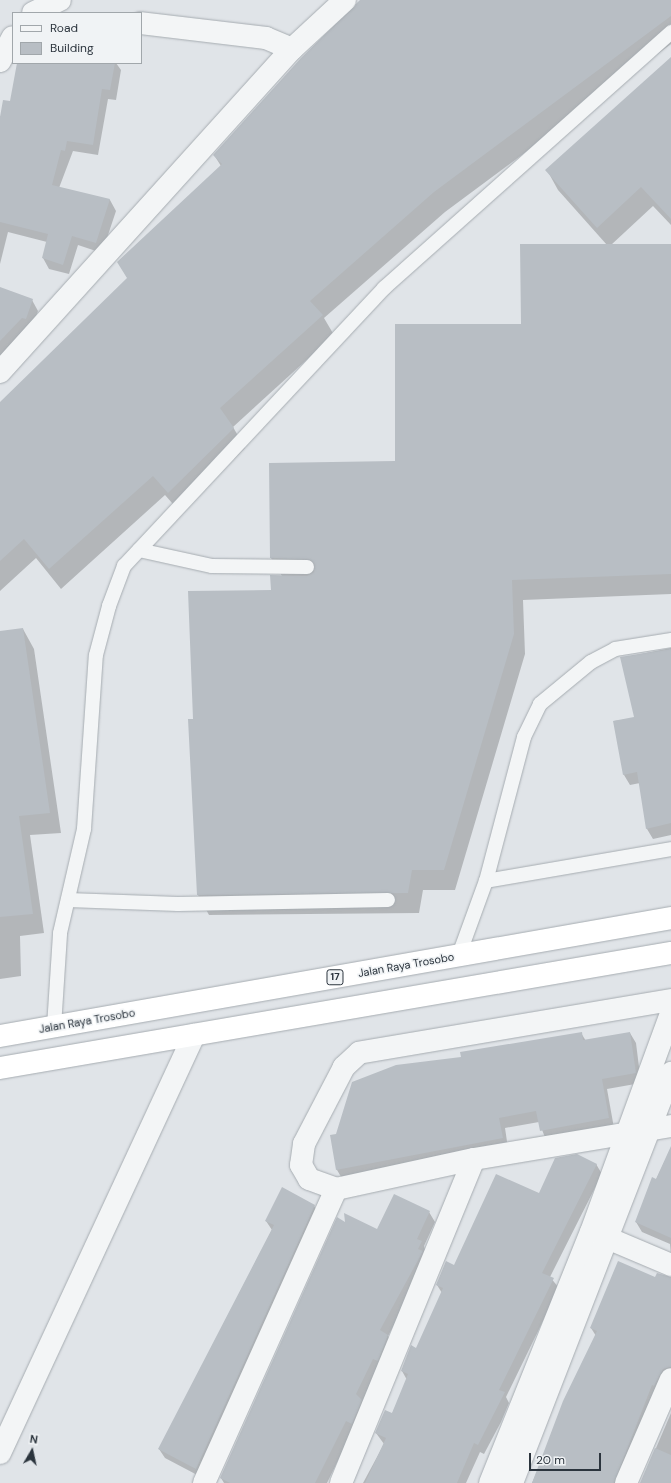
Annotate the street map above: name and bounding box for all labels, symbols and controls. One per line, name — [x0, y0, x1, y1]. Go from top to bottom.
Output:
legend — [12, 12, 142, 64]
text: Road — [50, 20, 78, 36]
text: Building — [50, 40, 94, 56]
street label: Jalan Raya Trosobo — [357, 950, 455, 980]
road number: 17 — [326, 969, 344, 985]
street label: Jalan Raya Trosobo — [38, 1006, 136, 1036]
north arrow — [12, 1431, 52, 1471]
text: N — [29, 1432, 39, 1447]
scale bar — [531, 1445, 603, 1471]
text: 20 m — [536, 1452, 565, 1468]

